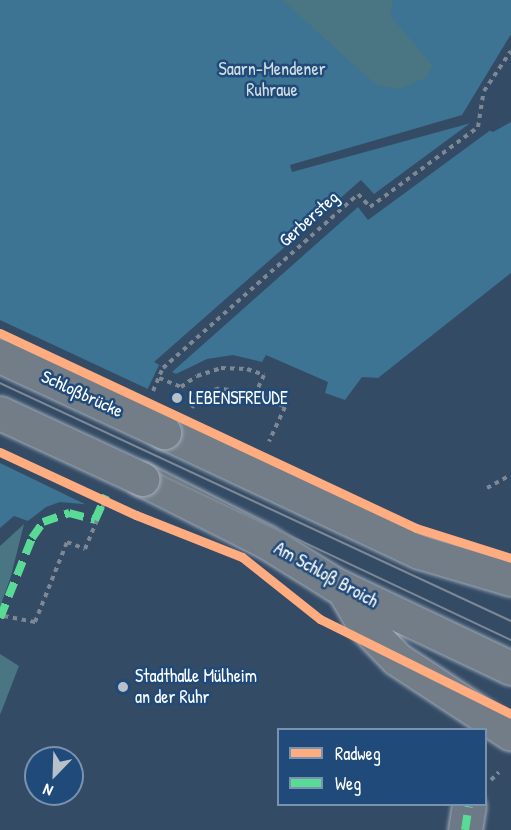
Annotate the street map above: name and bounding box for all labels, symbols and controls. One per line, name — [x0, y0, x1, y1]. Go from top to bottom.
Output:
park label: Saarn-Mendener Ruhraue — [218, 59, 326, 101]
street label: Gerbersteg — [275, 187, 343, 251]
street label: Schloßbrücke — [38, 366, 126, 422]
place label: LEBENSFREUDE — [189, 387, 288, 409]
marker: LEBENSFREUDE — [170, 391, 184, 405]
street label: Am Schloß Broich — [270, 538, 382, 612]
place label: Stadthalle Mülheim an der Ruhr — [135, 666, 257, 708]
marker: Stadthalle Mülheim an der Ruhr — [116, 680, 130, 694]
legend — [277, 728, 487, 806]
text: Radweg — [335, 741, 381, 766]
north arrow — [24, 746, 84, 806]
text: Weg — [335, 771, 361, 796]
text: N — [40, 779, 56, 803]

